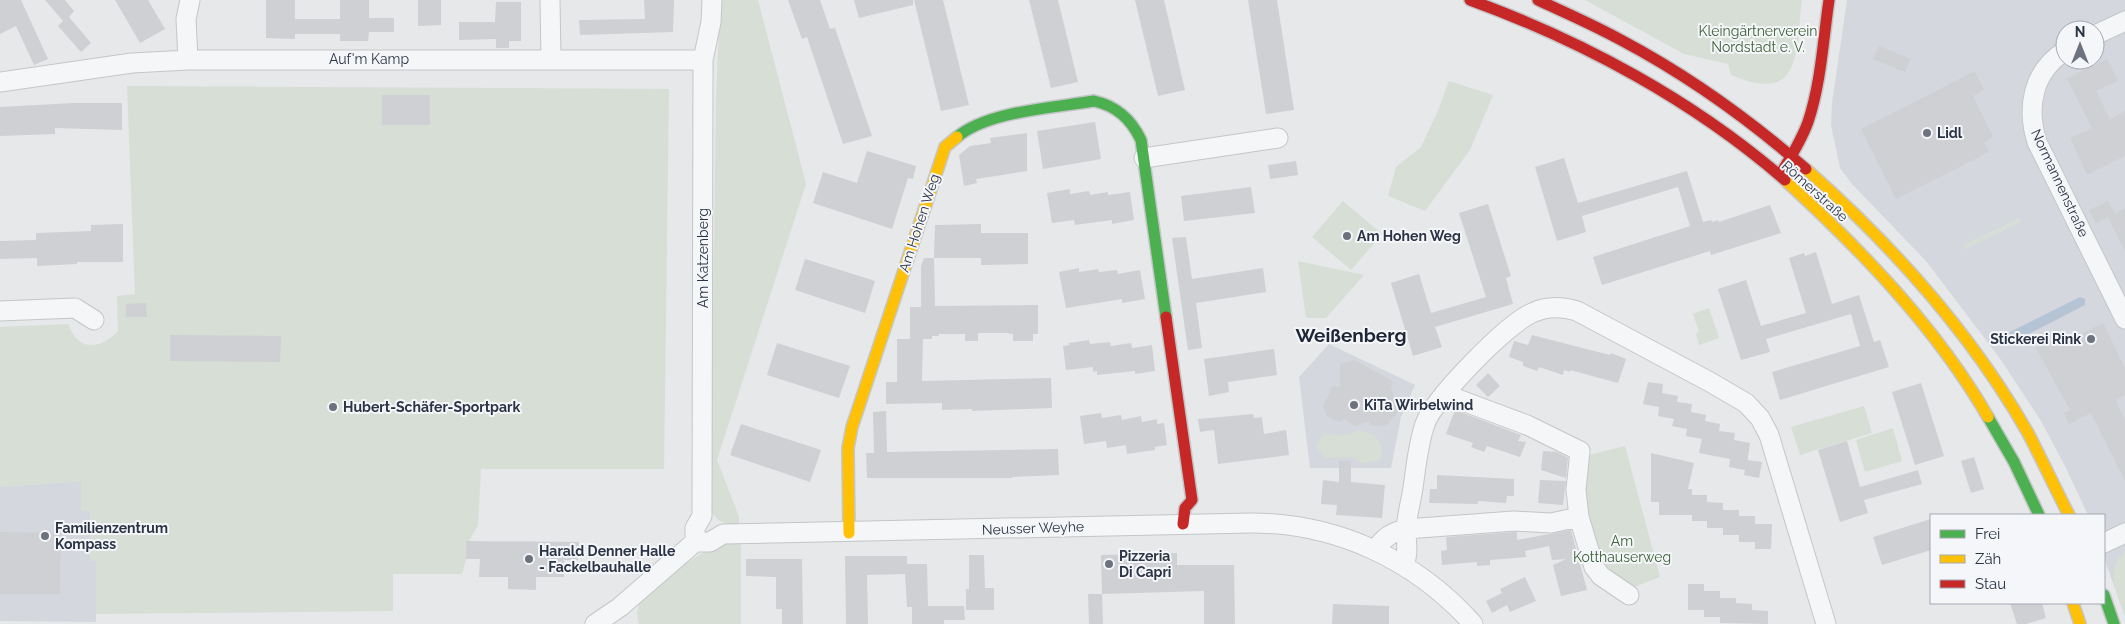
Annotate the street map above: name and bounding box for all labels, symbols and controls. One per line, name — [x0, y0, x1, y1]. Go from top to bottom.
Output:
north arrow — [2055, 20, 2105, 70]
park label: Kleingärtnerverein Nordstadt e. V. — [1699, 23, 1817, 55]
text: N — [2075, 24, 2085, 40]
street label: Auf'm Kamp — [329, 51, 409, 67]
place label: Lidl — [1937, 125, 1963, 141]
marker: Lidl — [1921, 127, 1933, 139]
street label: Normannenstraße — [2028, 127, 2092, 239]
street label: Römerstraße — [1779, 157, 1851, 225]
street label: Am Hohen Weg — [896, 172, 942, 274]
street label: Am Katzenberg — [695, 208, 711, 308]
place label: Am Hohen Weg — [1357, 228, 1461, 244]
marker: Am Hohen Weg — [1341, 230, 1353, 242]
district label: Weißenberg — [1295, 324, 1407, 346]
place label: Stickerei Rink — [1990, 331, 2081, 347]
marker: Stickerei Rink — [2085, 333, 2097, 345]
place label: KiTa Wirbelwind — [1364, 397, 1473, 413]
place label: Hubert-Schäfer-Sportpark — [343, 399, 520, 415]
marker: KiTa Wirbelwind — [1348, 399, 1360, 411]
marker: Hubert-Schäfer-Sportpark — [327, 401, 339, 413]
legend — [1930, 514, 2105, 604]
street label: Neusser Weyhe — [982, 518, 1084, 538]
place label: Familienzentrum Kompass — [55, 520, 168, 552]
text: Frei — [1975, 525, 2000, 543]
marker: Familienzentrum Kompass — [39, 530, 51, 542]
park label: Am Kotthauserweg — [1573, 533, 1671, 565]
place label: Harald Denner Halle - Fackelbauhalle — [539, 543, 676, 575]
place label: Pizzeria Di Capri — [1119, 548, 1171, 580]
text: Zäh — [1975, 550, 2001, 568]
marker: Harald Denner Halle - Fackelbauhalle — [523, 553, 535, 565]
marker: Pizzeria Di Capri — [1103, 558, 1115, 570]
text: Stau — [1975, 575, 2006, 593]

